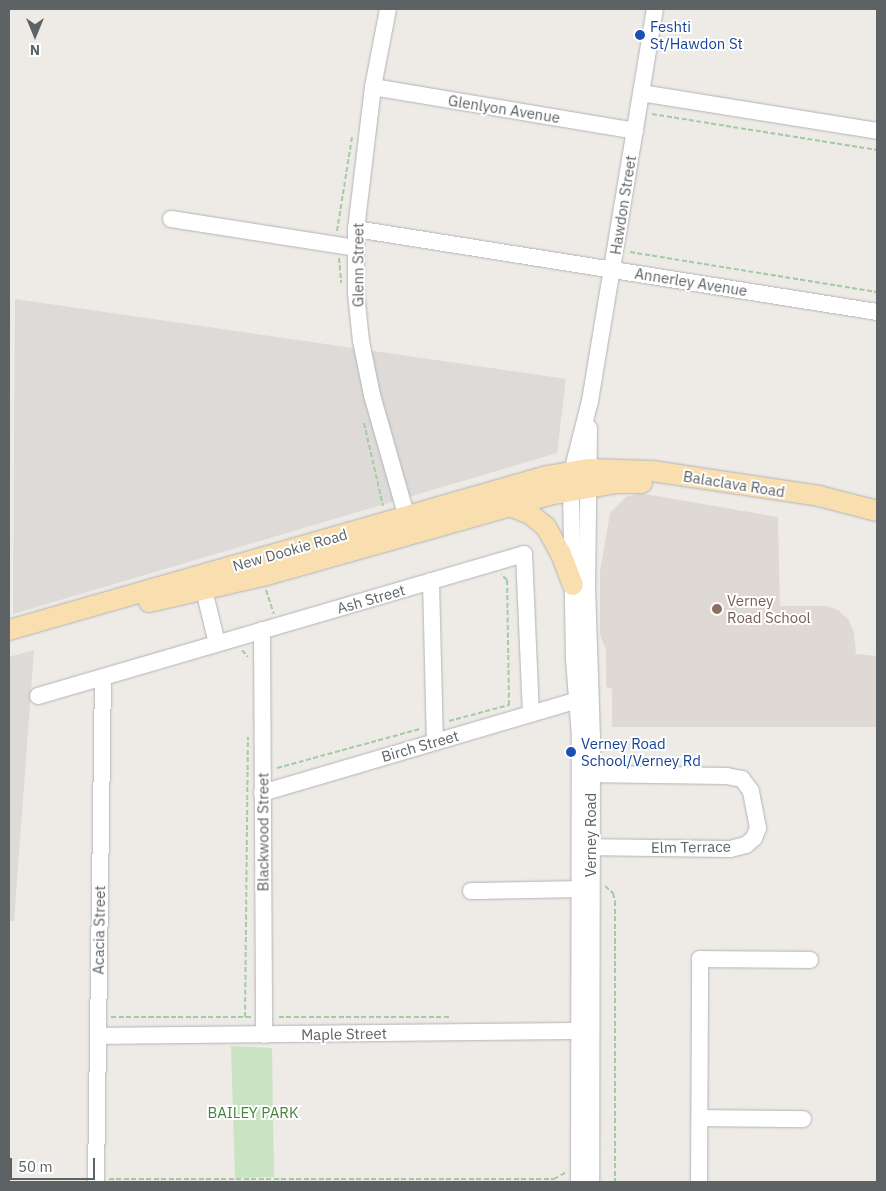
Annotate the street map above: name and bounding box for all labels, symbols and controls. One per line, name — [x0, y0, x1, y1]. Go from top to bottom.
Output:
north arrow — [10, 10, 60, 60]
place label: Feshti St/Hawdon St — [650, 17, 743, 52]
marker: Feshti St/Hawdon St — [634, 29, 646, 41]
text: N — [30, 41, 40, 59]
street label: Glenlyon Avenue — [447, 91, 561, 127]
street label: Hawdon Street — [606, 154, 640, 256]
street label: Glenn Street — [349, 223, 367, 307]
street label: Annerley Avenue — [633, 264, 749, 300]
street label: Balaclava Road — [682, 467, 786, 501]
street label: New Dookie Road — [231, 525, 349, 575]
street label: Ash Street — [335, 581, 407, 617]
place label: Verney Road School — [727, 591, 811, 626]
marker: Verney Road School — [711, 603, 723, 615]
street label: Birch Street — [379, 726, 461, 766]
place label: Verney Road School/Verney Rd — [581, 734, 701, 769]
marker: Verney Road School/Verney Rd — [565, 746, 577, 758]
street label: Blackwood Street — [254, 773, 272, 891]
street label: Verney Road — [582, 793, 600, 877]
street label: Elm Terrace — [651, 837, 731, 857]
street label: Acacia Street — [89, 885, 109, 975]
street label: Maple Street — [301, 1024, 387, 1044]
park label: BAILEY PARK — [208, 1104, 298, 1122]
scale bar — [12, 1148, 98, 1180]
text: 50 m — [18, 1157, 53, 1176]

